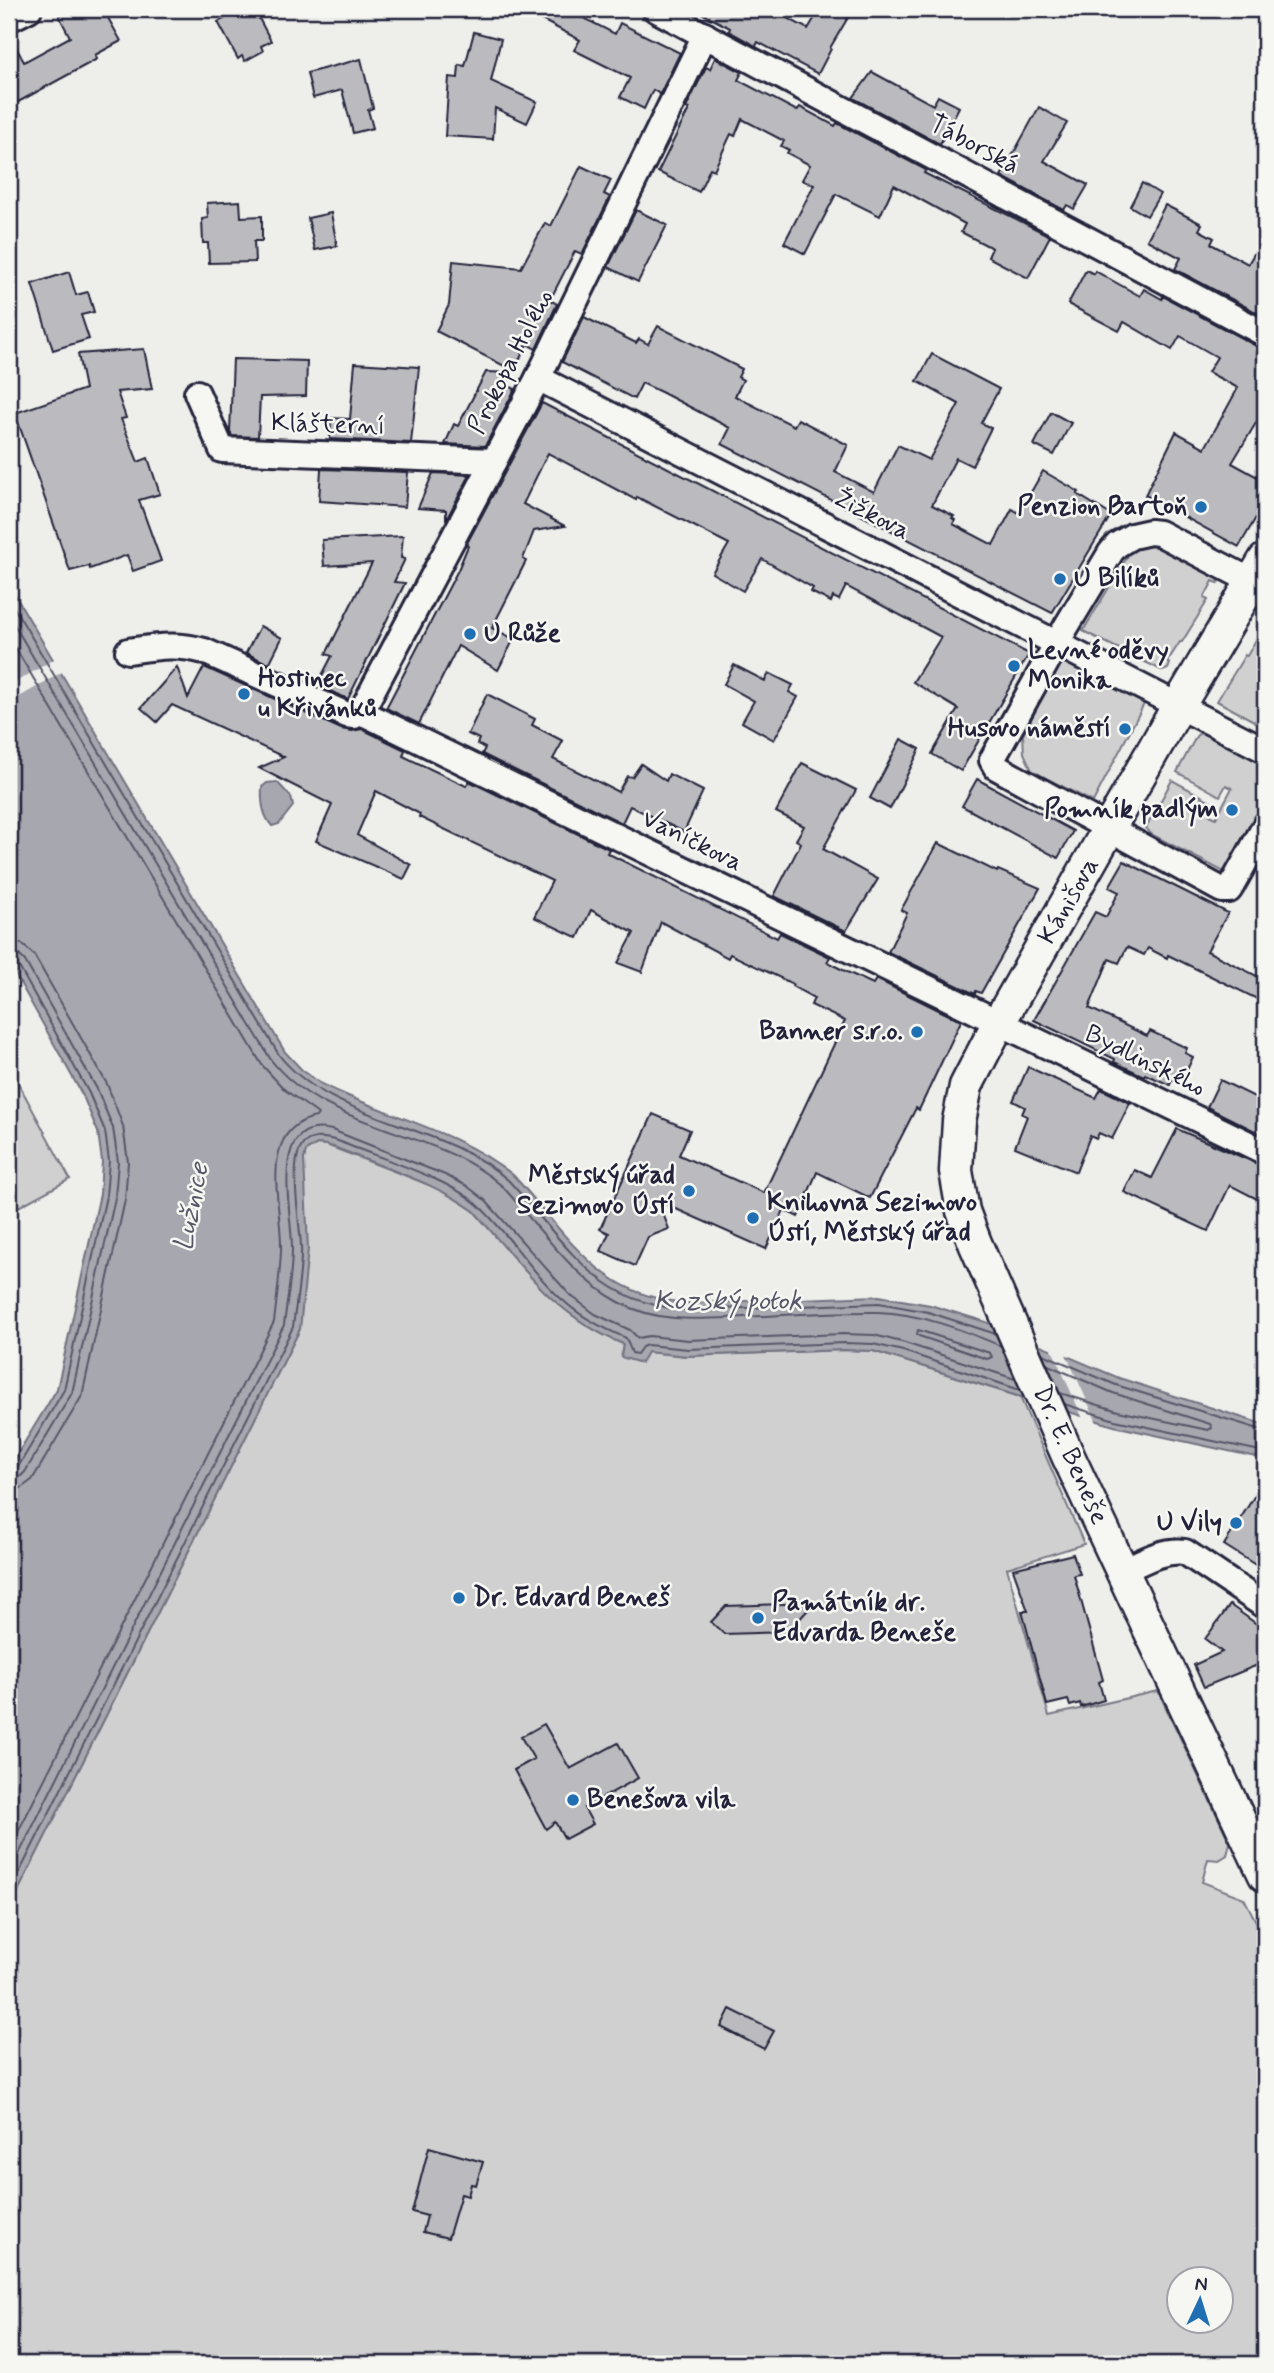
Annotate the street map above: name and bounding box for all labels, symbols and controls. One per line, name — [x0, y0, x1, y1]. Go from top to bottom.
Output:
street label: Táborská — [923, 107, 1025, 183]
street label: Prokopa Holého — [460, 284, 562, 440]
street label: Klášterní — [270, 406, 386, 444]
street label: Žižkova — [828, 482, 916, 548]
place label: Penzion Bartoň — [1017, 490, 1187, 524]
marker: Penzion Bartoň — [1193, 499, 1209, 515]
place label: U Bilíků — [1074, 562, 1159, 596]
marker: U Bilíků — [1052, 571, 1068, 587]
place label: U Růže — [484, 617, 561, 651]
marker: U Růže — [462, 626, 478, 642]
place label: Levné oděvy Monika — [1028, 634, 1169, 698]
marker: Levné oděvy Monika — [1006, 658, 1022, 674]
place label: Hostinec u Křivánků — [258, 662, 377, 726]
marker: Hostinec u Křivánků — [236, 686, 252, 702]
place label: Husovo náměstí — [948, 712, 1111, 746]
marker: Husovo náměstí — [1117, 721, 1133, 737]
place label: Pomník padlým — [1044, 793, 1218, 827]
street label: Vaníčkova — [636, 802, 748, 880]
marker: Pomník padlým — [1224, 802, 1240, 818]
street label: Kánišova — [1031, 851, 1107, 951]
place label: Banner s.r.o. — [759, 1015, 903, 1049]
street label: Bydlinského — [1079, 1017, 1211, 1105]
marker: Banner s.r.o. — [909, 1024, 925, 1040]
water label: Lužnice — [165, 1159, 219, 1254]
place label: Městský úřad Sezimovo Ústí — [517, 1159, 675, 1223]
marker: Městský úřad Sezimovo Ústí — [681, 1183, 697, 1199]
place label: Knihovna Sezimovo Ústí, Městský úřad — [767, 1186, 977, 1250]
marker: Knihovna Sezimovo Ústí, Městský úřad — [745, 1210, 761, 1226]
water label: Kozský potok — [654, 1283, 802, 1320]
street label: Dr. E. Beneše — [1024, 1380, 1116, 1530]
place label: U Vily — [1157, 1506, 1222, 1540]
marker: U Vily — [1228, 1515, 1244, 1531]
place label: Dr. Edvard Beneš — [473, 1581, 670, 1615]
place label: Památník dr. Edvarda Beneše — [772, 1586, 956, 1650]
marker: Dr. Edvard Beneš — [451, 1590, 467, 1606]
marker: Památník dr. Edvarda Beneše — [750, 1610, 766, 1626]
place label: Benešova vila — [587, 1783, 736, 1817]
marker: Benešova vila — [565, 1792, 581, 1808]
north arrow — [1166, 2264, 1236, 2334]
text: N — [1194, 2272, 1208, 2297]

